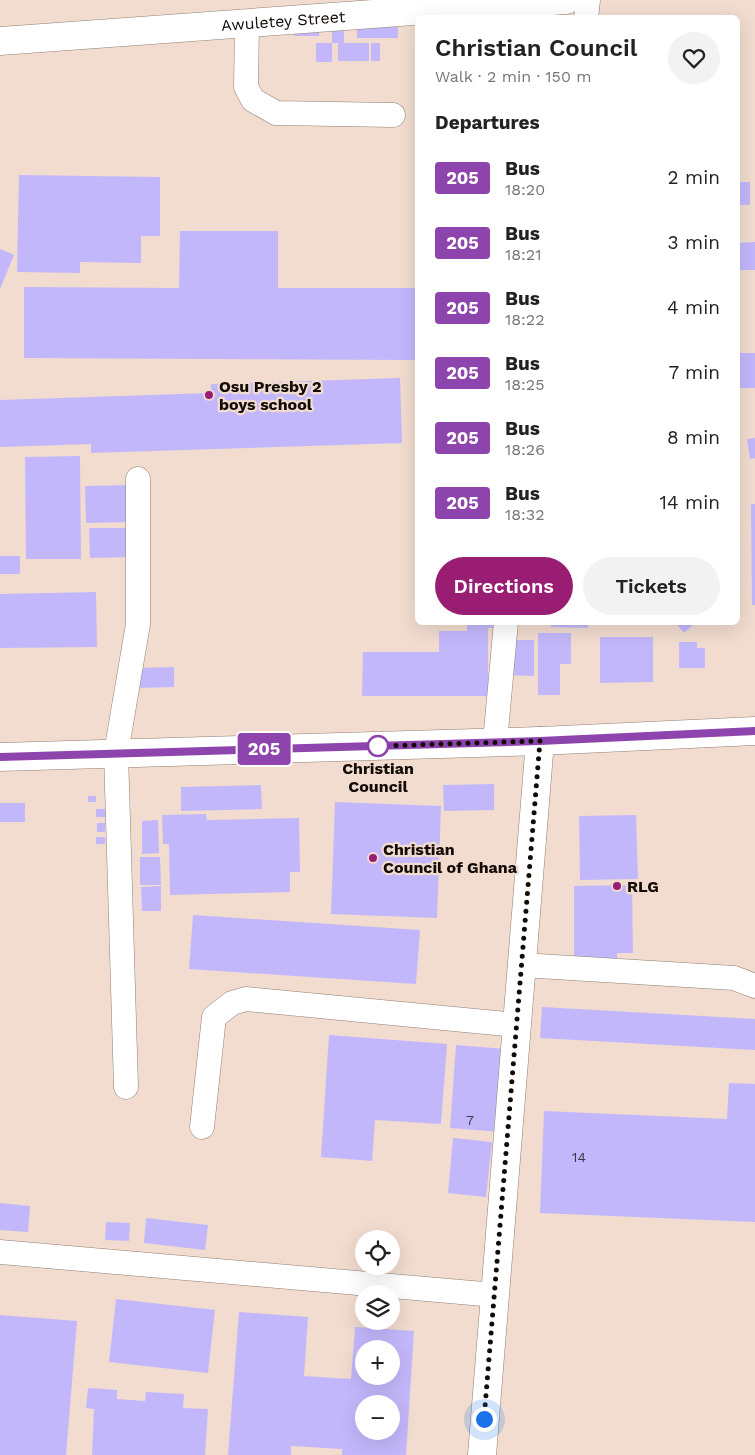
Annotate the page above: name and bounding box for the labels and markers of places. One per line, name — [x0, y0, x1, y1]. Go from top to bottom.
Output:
place label: Osu Presby 2 boys school — [219, 377, 321, 414]
marker: Osu Presby 2 boys school — [203, 389, 215, 401]
marker: Christian Council — [367, 735, 389, 757]
place label: Christian Council — [342, 759, 414, 796]
place label: Christian Council of Ghana — [383, 840, 518, 877]
marker: Christian Council of Ghana — [367, 852, 379, 864]
place label: RLG — [627, 877, 659, 896]
marker: RLG — [611, 880, 623, 892]

